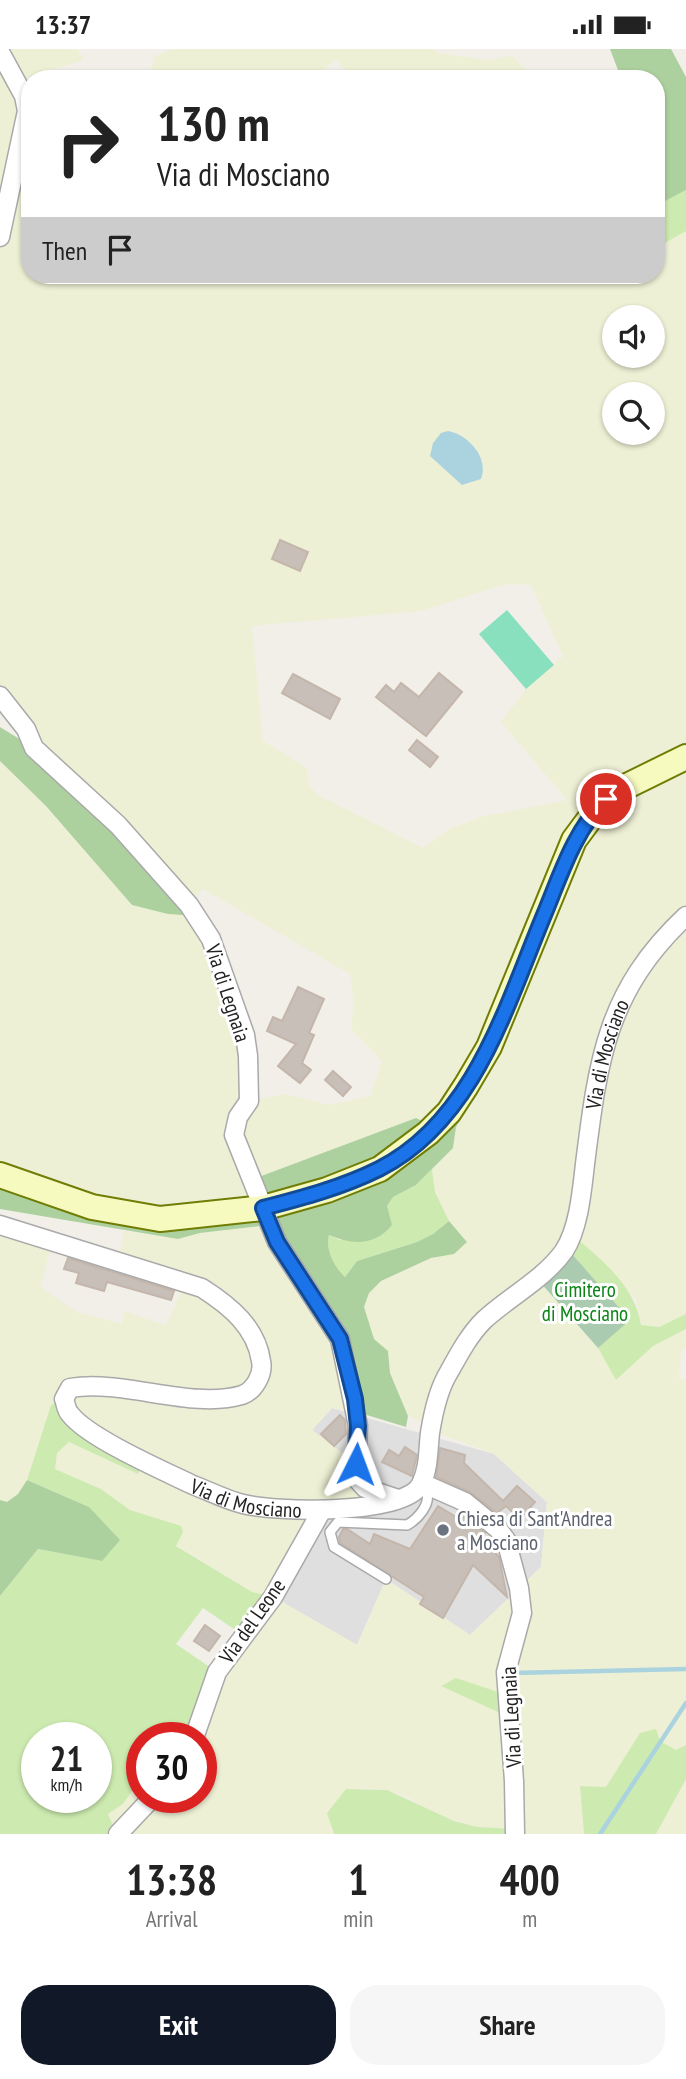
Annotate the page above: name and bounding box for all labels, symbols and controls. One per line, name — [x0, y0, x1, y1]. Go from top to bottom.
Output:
text: 13:37 — [35, 8, 91, 41]
text: 130 m — [157, 91, 270, 155]
icon: right — [42, 98, 133, 189]
text: Via di Mosciano — [157, 153, 330, 195]
icon: arrive — [101, 231, 139, 269]
text: Then — [42, 234, 87, 267]
map controls — [602, 305, 665, 445]
button: sound — [602, 305, 665, 368]
button: search — [602, 382, 665, 445]
pin — [576, 769, 636, 829]
icon: arrive — [587, 780, 625, 818]
street label: Via di Legnaia — [199, 940, 256, 1045]
street label: Via di Mosciano — [579, 994, 635, 1112]
park label: Cimitero di Mosciano — [542, 1276, 628, 1327]
position arrow — [319, 1427, 393, 1501]
street label: Via di Mosciano — [186, 1472, 302, 1523]
place label: Chiesa di Sant'Andrea a Mosciano — [457, 1505, 612, 1556]
marker: Chiesa di Sant'Andrea a Mosciano — [435, 1522, 451, 1538]
street label: Via del Leone — [212, 1573, 291, 1670]
street label: Via di Legnaia — [495, 1666, 527, 1769]
speed limit sign: 30 — [126, 1722, 217, 1813]
text: 21 — [50, 1735, 83, 1781]
text: km/h — [51, 1773, 82, 1796]
text: 13:38 — [126, 1852, 217, 1907]
text: 1 — [348, 1852, 368, 1907]
text: 400 — [500, 1852, 560, 1907]
text: Arrival — [146, 1904, 198, 1933]
text: min — [343, 1904, 373, 1933]
text: m — [522, 1904, 537, 1933]
button: Exit — [21, 1985, 336, 2065]
button: Share — [350, 1985, 665, 2065]

